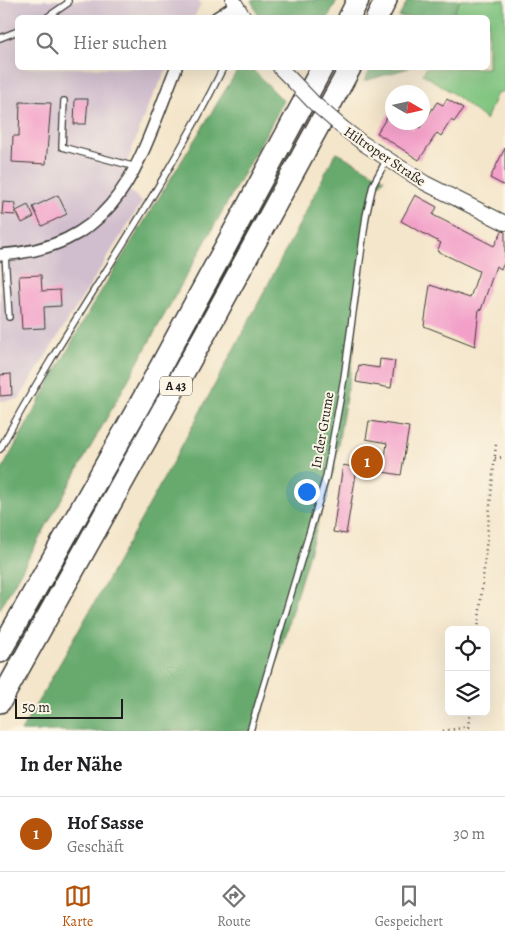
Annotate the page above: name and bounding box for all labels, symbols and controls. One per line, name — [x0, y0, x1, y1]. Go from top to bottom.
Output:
search box — [15, 15, 490, 70]
icon: search — [33, 29, 61, 57]
text: Hier suchen — [73, 30, 167, 56]
north arrow — [385, 85, 430, 130]
street label: Hiltroper Straße — [340, 122, 429, 191]
road number: A 43 — [160, 376, 192, 396]
street label: In der Grume — [306, 390, 339, 470]
pin: 1 — [351, 443, 383, 481]
your location — [294, 479, 320, 505]
map controls — [445, 626, 490, 716]
button: locate — [445, 626, 490, 671]
button: layers — [445, 671, 490, 716]
scale bar — [15, 696, 122, 719]
text: 50 m — [22, 698, 50, 717]
text: In der Nähe — [20, 750, 122, 778]
text: Hof Sasse — [67, 810, 144, 836]
text: 1 — [33, 823, 39, 845]
text: 30 m — [453, 823, 485, 845]
text: Geschäft — [67, 836, 124, 858]
tab: Karte — [62, 882, 93, 931]
tab: Route — [217, 882, 251, 931]
tab: Gespeichert — [375, 882, 443, 931]

